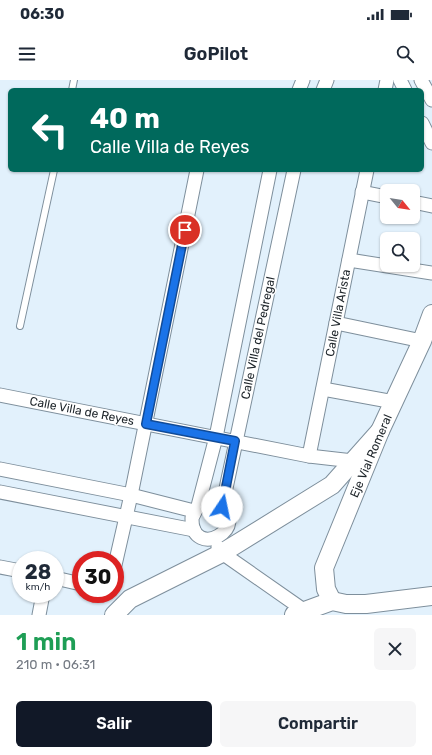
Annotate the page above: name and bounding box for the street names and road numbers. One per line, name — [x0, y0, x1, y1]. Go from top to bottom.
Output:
street label: Calle Villa Arista — [323, 268, 353, 358]
street label: Calle Villa del Pedregal — [238, 275, 278, 401]
street label: Calle Villa de Reyes — [29, 394, 135, 428]
street label: Eje Vial Romeral — [347, 412, 395, 500]

